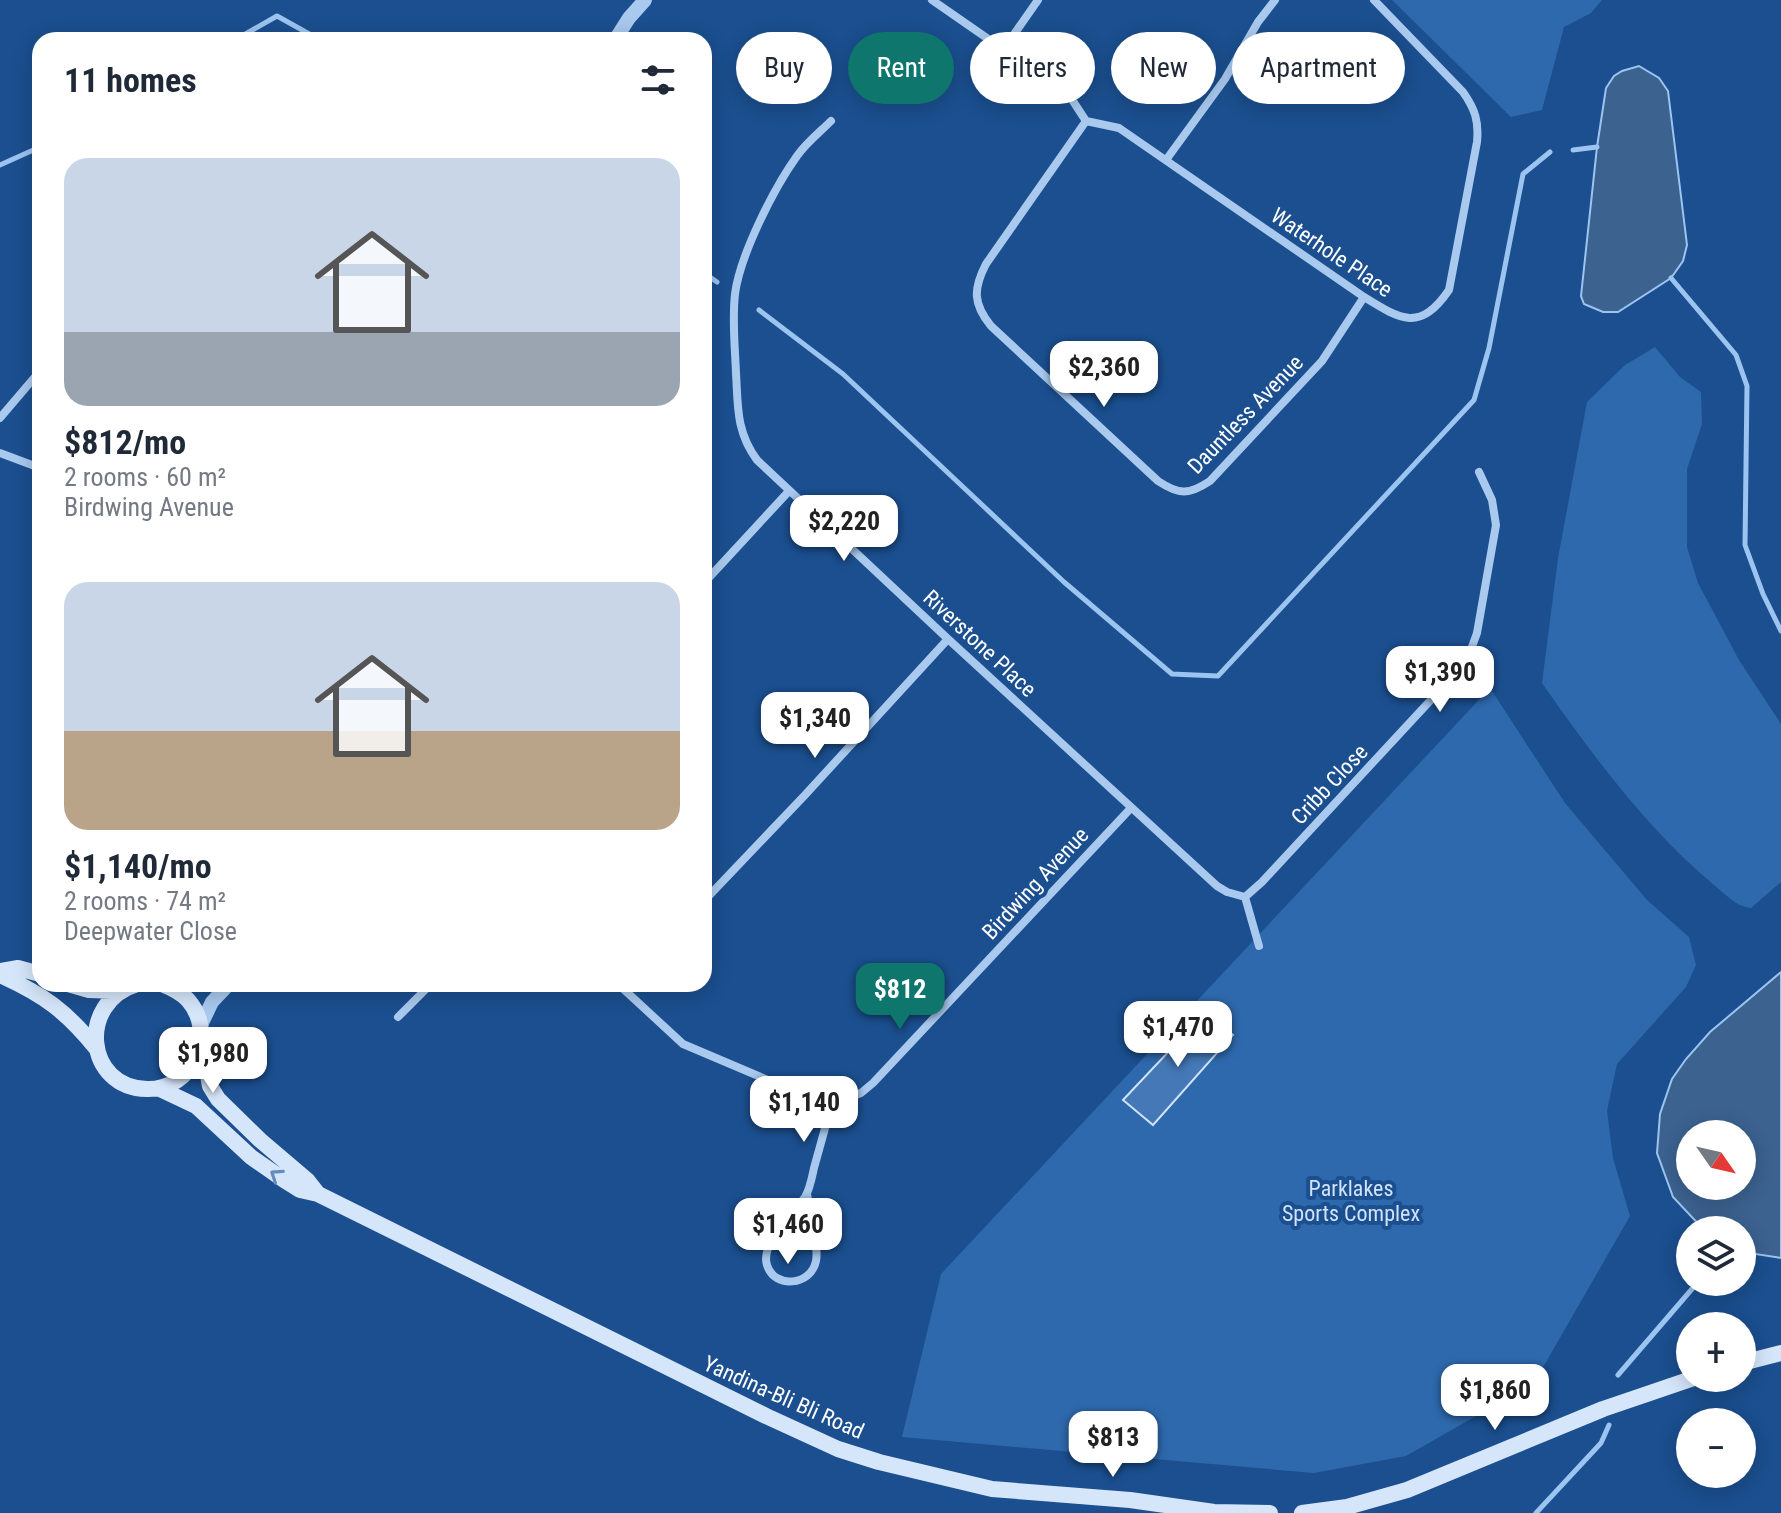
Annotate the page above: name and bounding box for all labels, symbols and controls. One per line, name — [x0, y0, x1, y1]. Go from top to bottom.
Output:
chip: Buy — [736, 32, 832, 104]
chip: Rent — [848, 32, 954, 104]
chip: Filters — [970, 32, 1095, 104]
chip: New — [1111, 32, 1216, 104]
chip: Apartment — [1232, 32, 1405, 104]
icon: filters — [636, 58, 680, 102]
text: 11 homes — [64, 60, 197, 100]
street label: Waterhole Place — [1266, 203, 1397, 302]
icon: home — [300, 210, 444, 354]
pin: $2,360 — [1039, 341, 1169, 409]
street label: Dauntless Avenue — [1183, 350, 1308, 479]
text: $2,360 — [1068, 352, 1140, 382]
text: $812/mo — [64, 422, 186, 462]
text: 2 rooms · 60 m² — [64, 462, 226, 492]
text: Birdwing Avenue — [64, 492, 234, 522]
pin: $2,220 — [779, 495, 909, 563]
text: $2,220 — [808, 506, 880, 536]
street label: Riverstone Place — [918, 585, 1041, 702]
icon: home — [300, 634, 444, 778]
pin: $1,390 — [1375, 646, 1505, 714]
text: $1,390 — [1404, 657, 1476, 687]
pin: $1,340 — [750, 692, 880, 760]
text: $1,340 — [779, 703, 851, 733]
street label: Cribb Close — [1286, 739, 1373, 829]
street label: Birdwing Avenue — [977, 822, 1094, 944]
text: $1,140/mo — [64, 846, 212, 886]
text: 2 rooms · 74 m² — [64, 886, 226, 916]
text: Deepwater Close — [64, 916, 237, 946]
pin: $812 — [853, 963, 947, 1031]
text: $812 — [874, 974, 926, 1004]
pin: $1,470 — [1113, 1001, 1243, 1069]
text: $1,470 — [1142, 1012, 1214, 1042]
pin: $1,980 — [148, 1027, 278, 1095]
text: $1,980 — [177, 1038, 249, 1068]
pin: $1,140 — [739, 1076, 869, 1144]
text: $1,140 — [768, 1087, 840, 1117]
north arrow — [1676, 1120, 1756, 1200]
map controls — [1676, 1120, 1756, 1488]
one-way arrow — [271, 1170, 285, 1185]
park label: Parklakes Sports Complex — [1282, 1176, 1420, 1226]
pin: $1,460 — [723, 1198, 853, 1266]
text: $1,460 — [752, 1209, 824, 1239]
button: layers — [1676, 1216, 1756, 1296]
button: + — [1676, 1312, 1756, 1392]
street label: Yandina-Bli Bli Road — [700, 1351, 868, 1444]
pin: $1,860 — [1430, 1364, 1560, 1432]
text: $1,860 — [1459, 1375, 1531, 1405]
button: − — [1676, 1408, 1756, 1488]
pin: $813 — [1066, 1411, 1160, 1479]
text: $813 — [1087, 1422, 1139, 1452]

